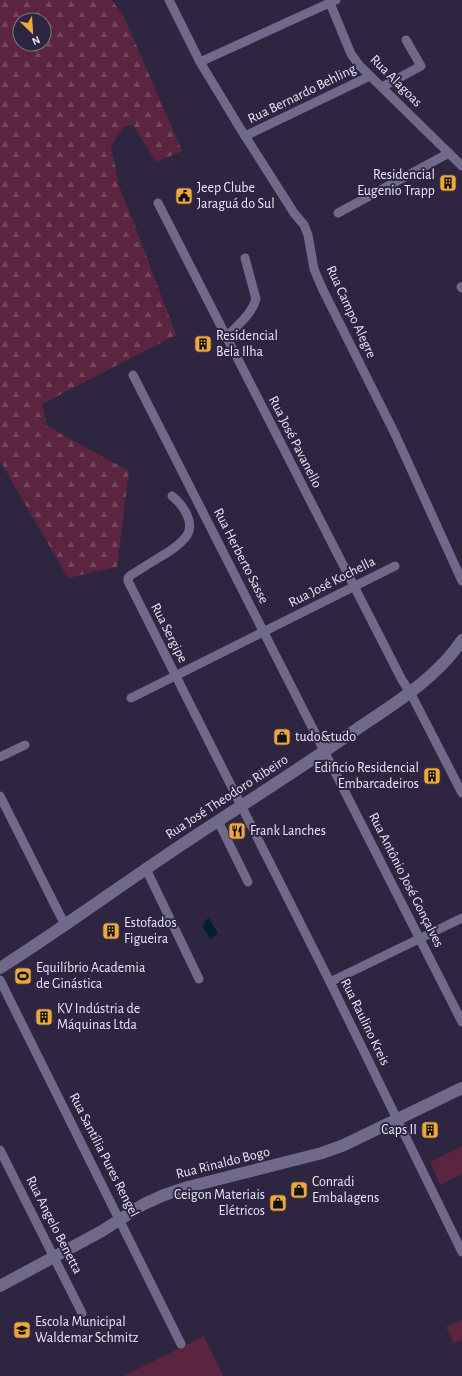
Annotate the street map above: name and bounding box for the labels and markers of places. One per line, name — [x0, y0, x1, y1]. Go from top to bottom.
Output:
place label: Residencial Eugenio Trapp — [357, 168, 435, 198]
building icon: Residencial Eugenio Trapp — [438, 173, 458, 193]
place label: Jeep Clube Jaraguá do Sul — [197, 181, 275, 211]
public building icon: Jeep Clube Jaraguá do Sul — [174, 186, 194, 206]
place label: Residencial Bela Ilha — [216, 329, 278, 359]
building icon: Residencial Bela Ilha — [193, 334, 213, 354]
shop icon: tudo&tudo — [272, 727, 292, 747]
place label: tudo&tudo — [295, 730, 356, 744]
place label: Edificio Residencial Embarcadeiros — [314, 761, 419, 791]
building icon: Edificio Residencial Embarcadeiros — [422, 766, 442, 786]
restaurant icon: Frank Lanches — [227, 821, 247, 841]
place label: Frank Lanches — [250, 824, 326, 838]
place label: Estofados Figueira — [124, 916, 177, 946]
building icon: Estofados Figueira — [101, 921, 121, 941]
place label: Equilíbrio Academia de Ginástica — [36, 961, 146, 991]
sports icon: Equilíbrio Academia de Ginástica — [13, 966, 33, 986]
place label: KV Indústria de Máquinas Ltda — [57, 1002, 140, 1032]
building icon: KV Indústria de Máquinas Ltda — [34, 1007, 54, 1027]
building icon: Caps II — [420, 1120, 440, 1140]
place label: Caps II — [381, 1123, 417, 1137]
place label: Conradi Embalagens — [312, 1175, 379, 1205]
shop icon: Conradi Embalagens — [289, 1180, 309, 1200]
place label: Ceigon Materiais Elétricos — [174, 1188, 265, 1218]
shop icon: Ceigon Materiais Elétricos — [268, 1193, 288, 1213]
place label: Escola Municipal Waldemar Schmitz — [35, 1315, 139, 1345]
school or university icon: Escola Municipal Waldemar Schmitz — [12, 1320, 32, 1340]

